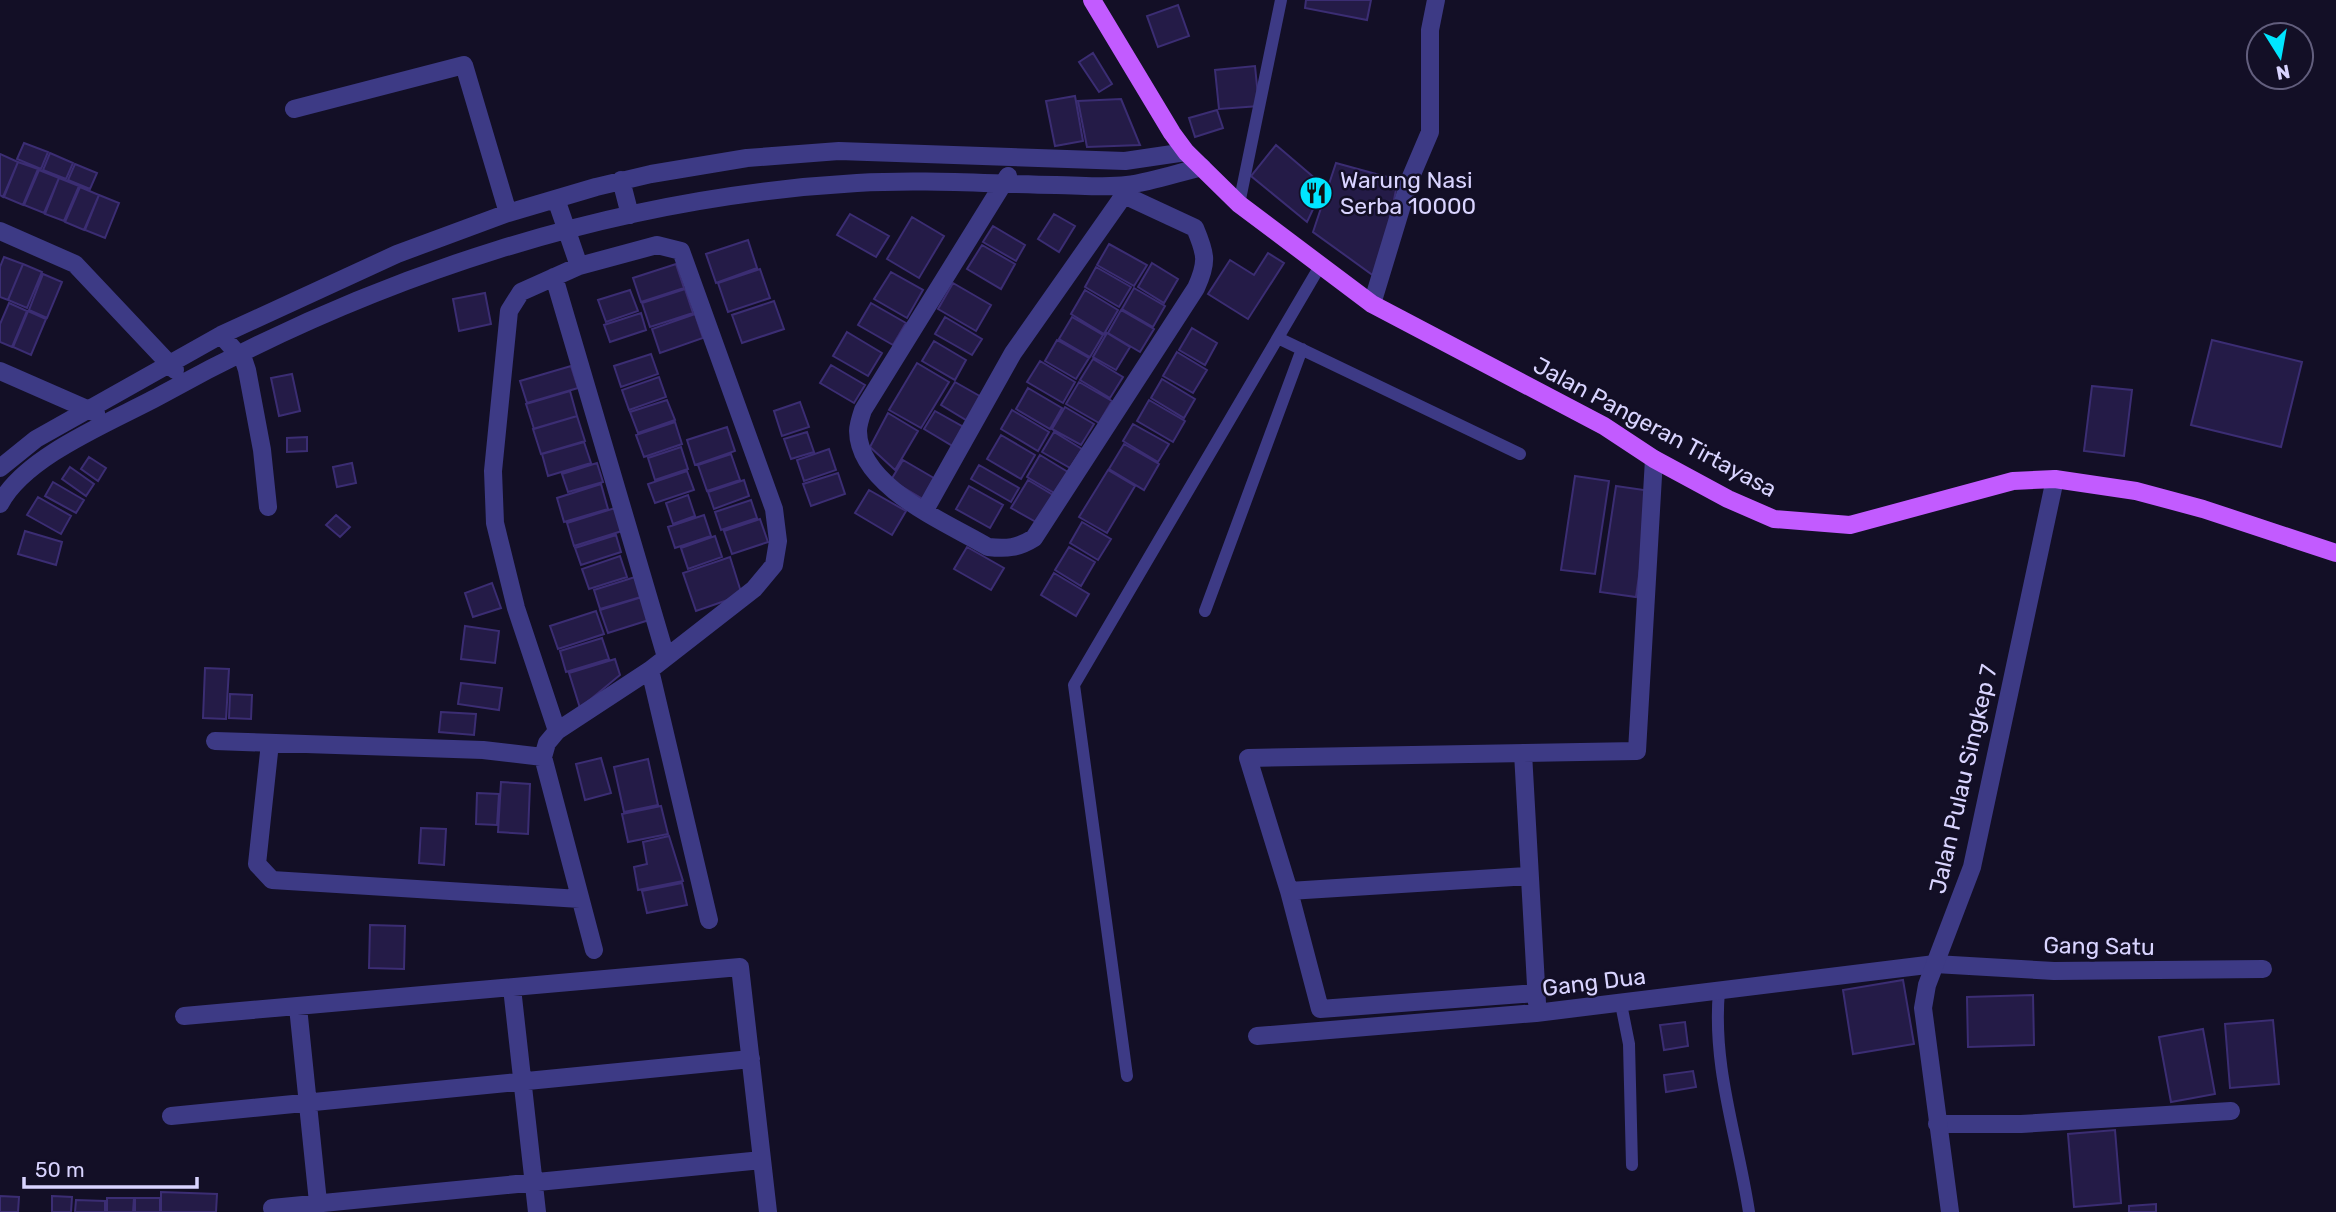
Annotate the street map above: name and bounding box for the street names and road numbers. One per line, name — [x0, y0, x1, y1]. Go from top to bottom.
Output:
street label: Jalan Pangeran Tirtayasa — [1529, 351, 1781, 503]
street label: Jalan Pulau Singkep 7 — [1923, 662, 2003, 896]
street label: Gang Satu — [2043, 931, 2155, 961]
street label: Gang Dua — [1541, 962, 1647, 1002]

